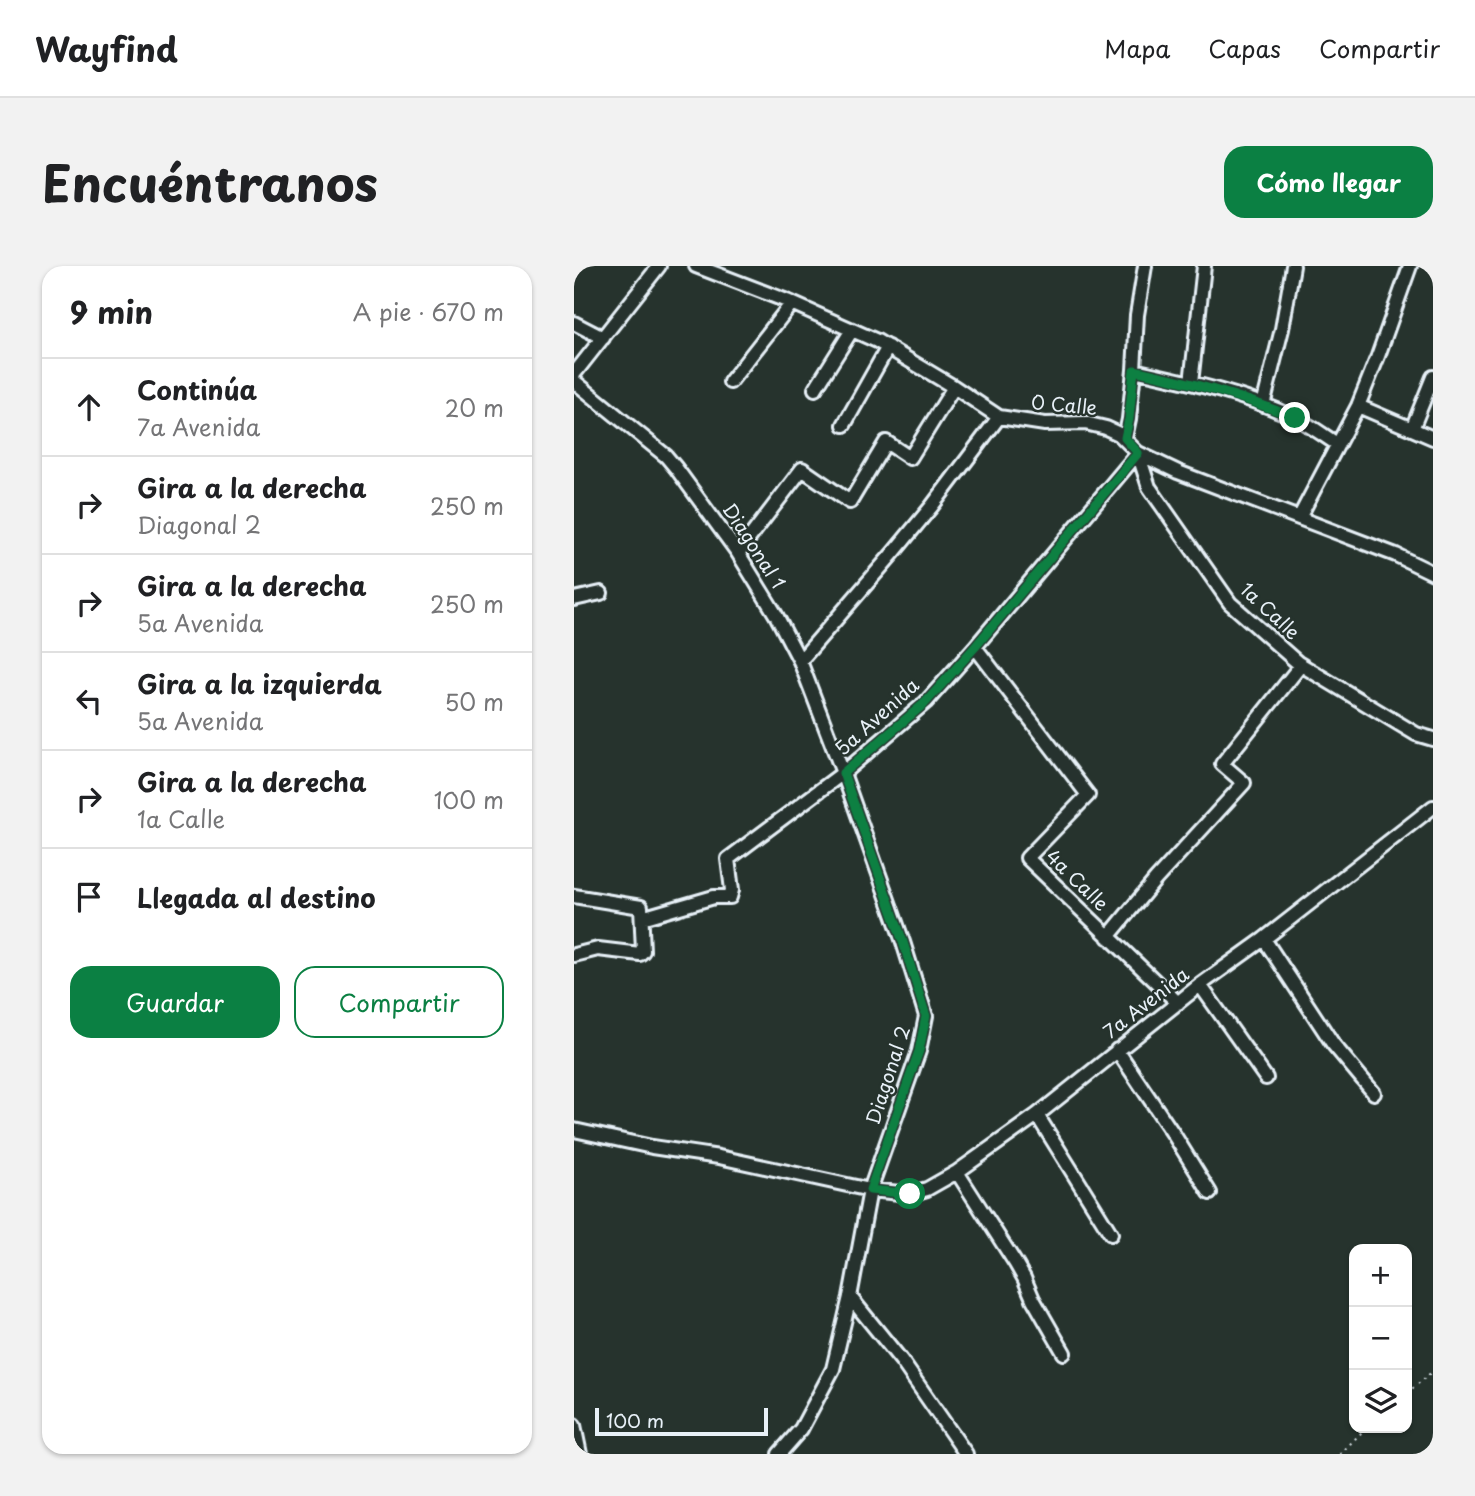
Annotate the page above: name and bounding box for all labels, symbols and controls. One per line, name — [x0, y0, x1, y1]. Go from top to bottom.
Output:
text: Wayfind — [35, 23, 178, 73]
text: Mapa — [1104, 30, 1170, 66]
text: Capas — [1208, 30, 1281, 66]
text: Compartir — [1319, 30, 1440, 66]
text: Encuéntranos — [42, 145, 378, 219]
button: Cómo llegar — [1224, 146, 1433, 218]
text: 9 min — [70, 289, 153, 334]
text: A pie · 670 m — [353, 294, 504, 329]
text: Continúa — [137, 370, 257, 409]
street label: 0 Calle — [1030, 387, 1098, 421]
icon: ahead — [70, 388, 108, 426]
text: 20 m — [445, 390, 504, 425]
route end — [1279, 402, 1310, 433]
text: 7a Avenida — [137, 409, 260, 444]
text: Gira a la derecha — [137, 468, 367, 507]
icon: right — [70, 486, 108, 524]
text: 250 m — [430, 488, 504, 523]
street label: Diagonal 1 — [717, 497, 793, 594]
text: Diagonal 2 — [137, 507, 261, 542]
text: Gira a la derecha — [137, 566, 367, 605]
street label: 1a Calle — [1235, 575, 1307, 645]
icon: right — [70, 584, 108, 622]
text: 250 m — [430, 586, 504, 621]
text: 5a Avenida — [137, 605, 263, 640]
text: Gira a la izquierda — [137, 664, 382, 703]
street label: 5a Avenida — [828, 671, 924, 762]
icon: left — [70, 682, 108, 720]
text: 50 m — [444, 684, 504, 719]
text: 5a Avenida — [137, 703, 263, 738]
text: Gira a la derecha — [137, 762, 367, 801]
icon: right — [70, 780, 108, 818]
text: 100 m — [434, 782, 504, 817]
text: 1a Calle — [137, 801, 225, 836]
street label: 4a Calle — [1040, 842, 1115, 916]
icon: arrive — [70, 878, 108, 916]
text: Llegada al destino — [137, 878, 376, 917]
street label: 7a Avenida — [1097, 960, 1194, 1045]
button: Guardar — [70, 966, 280, 1038]
button: Compartir — [294, 966, 504, 1038]
street label: Diagonal 2 — [858, 1022, 916, 1128]
route start — [894, 1178, 925, 1209]
map controls — [1349, 1244, 1412, 1433]
button: + — [1349, 1244, 1412, 1307]
button: − — [1349, 1307, 1412, 1370]
button: layers — [1349, 1370, 1412, 1433]
scale bar — [595, 1405, 768, 1437]
text: 100 m — [606, 1406, 664, 1434]

